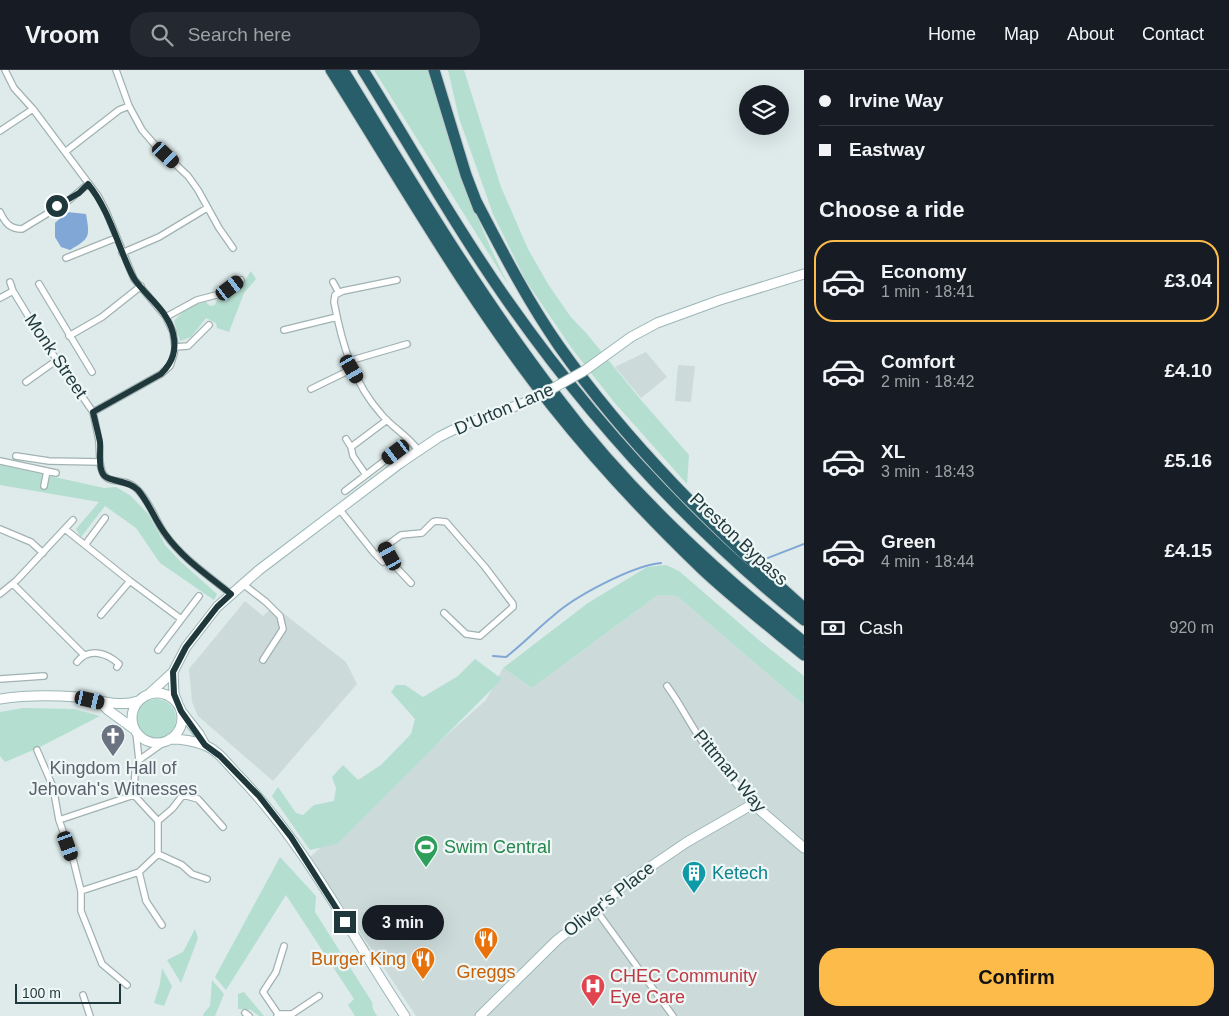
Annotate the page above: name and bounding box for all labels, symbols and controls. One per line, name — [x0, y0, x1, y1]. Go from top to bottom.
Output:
search box — [130, 12, 480, 57]
text: Vroom — [25, 21, 100, 48]
icon: search — [148, 21, 176, 49]
text: Search here — [188, 24, 291, 45]
text: Home — [928, 24, 976, 44]
text: Map — [1004, 24, 1039, 44]
text: About — [1067, 24, 1114, 44]
text: Contact — [1142, 24, 1204, 44]
map controls — [739, 85, 789, 135]
button: layers — [739, 85, 789, 135]
text: Irvine Way — [849, 90, 943, 111]
car — [149, 139, 182, 171]
text: Eastway — [849, 139, 925, 160]
route start — [46, 195, 68, 217]
text: Choose a ride — [819, 197, 964, 222]
icon: car — [821, 259, 866, 304]
text: Economy — [881, 261, 967, 282]
text: £3.04 — [1164, 270, 1212, 291]
car — [213, 273, 246, 303]
text: 1 min · 18:41 — [881, 283, 974, 300]
street label: Monk Street — [21, 310, 91, 402]
icon: car — [821, 349, 866, 394]
text: Comfort — [881, 351, 955, 372]
car — [338, 352, 365, 386]
text: £4.10 — [1164, 360, 1212, 381]
text: 2 min · 18:42 — [881, 373, 974, 390]
street label: D'Urton Lane — [452, 379, 556, 439]
car — [379, 437, 412, 467]
icon: car — [821, 439, 866, 484]
text: XL — [881, 441, 905, 462]
text: £5.16 — [1164, 450, 1212, 471]
text: 3 min · 18:43 — [881, 463, 974, 480]
street label: Preston Bypass — [686, 489, 792, 589]
icon: car — [821, 529, 866, 574]
text: Green — [881, 531, 936, 552]
car — [376, 539, 403, 573]
text: £4.15 — [1164, 540, 1212, 561]
text: 4 min · 18:44 — [881, 553, 974, 570]
icon: cash — [819, 614, 847, 642]
text: Cash — [859, 617, 903, 638]
text: 920 m — [1170, 619, 1214, 636]
car — [73, 689, 106, 711]
church icon: Kingdom Hall of Jehovah's Witnesses — [100, 723, 126, 757]
street label: Pittman Way — [690, 726, 770, 816]
place label: Kingdom Hall of Jehovah's Witnesses — [29, 758, 197, 799]
car — [55, 829, 80, 863]
sports icon: Swim Central — [413, 834, 439, 868]
place label: Swim Central — [444, 837, 551, 857]
street label: Oliver's Place — [560, 857, 658, 941]
building icon: Ketech — [681, 860, 707, 894]
place label: Ketech — [712, 863, 768, 883]
callout: 3 min — [362, 904, 445, 940]
route end — [334, 911, 356, 933]
text: 3 min — [382, 914, 424, 931]
restaurant icon: Greggs — [473, 926, 499, 960]
restaurant icon: Burger King — [410, 946, 436, 980]
button: Confirm — [819, 948, 1214, 1006]
place label: Burger King — [311, 949, 406, 969]
place label: Greggs — [456, 962, 516, 982]
place label: CHEC Community Eye Care — [610, 966, 757, 1007]
hospital icon: CHEC Community Eye Care — [580, 973, 606, 1007]
scale bar — [15, 981, 121, 1004]
text: 100 m — [22, 985, 61, 1001]

